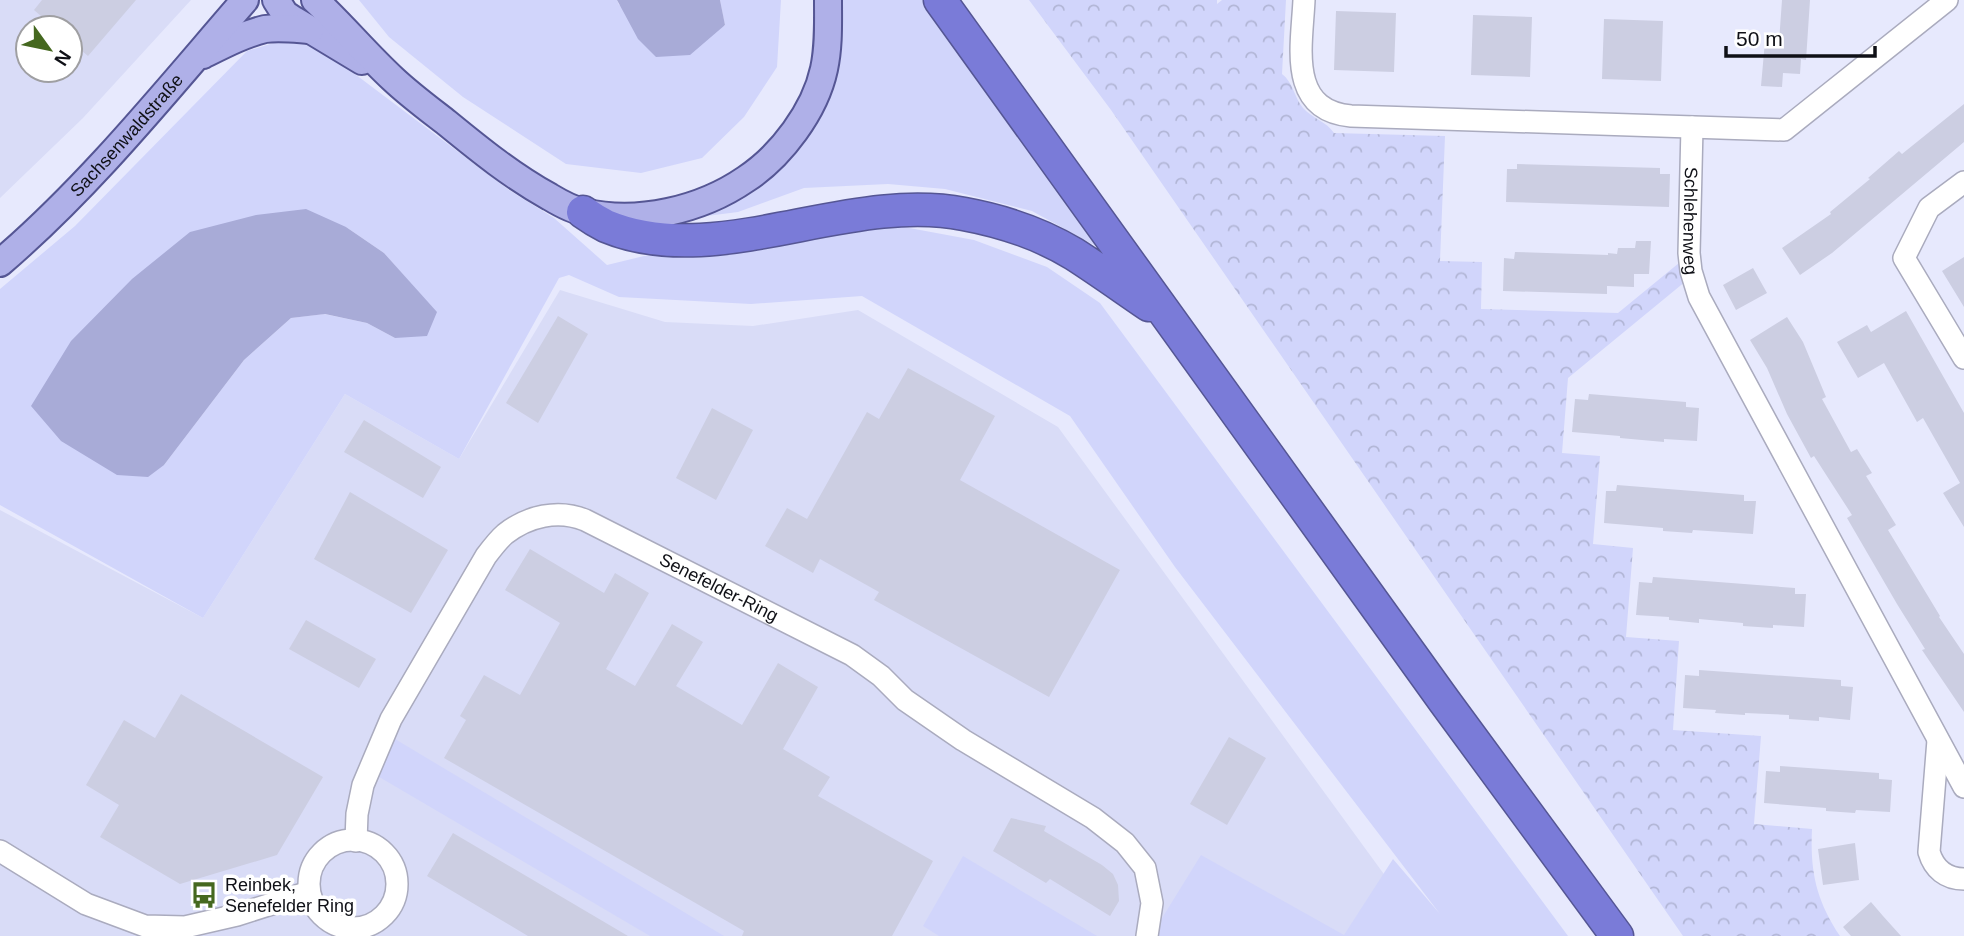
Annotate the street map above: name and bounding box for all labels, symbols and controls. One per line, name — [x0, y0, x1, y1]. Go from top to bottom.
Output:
north arrow — [14, 14, 84, 84]
scale bar — [1726, 14, 1875, 58]
text: 50 m — [1736, 27, 1783, 50]
text: N — [50, 47, 75, 69]
street label: Sachsenwaldstraße — [66, 70, 187, 201]
street label: Schlehenweg — [1679, 167, 1701, 276]
street label: Senefelder-Ring — [656, 549, 781, 626]
place label: Reinbek, Senefelder Ring — [225, 875, 354, 916]
bus stop icon: Reinbek, Senefelder Ring — [189, 880, 219, 910]

